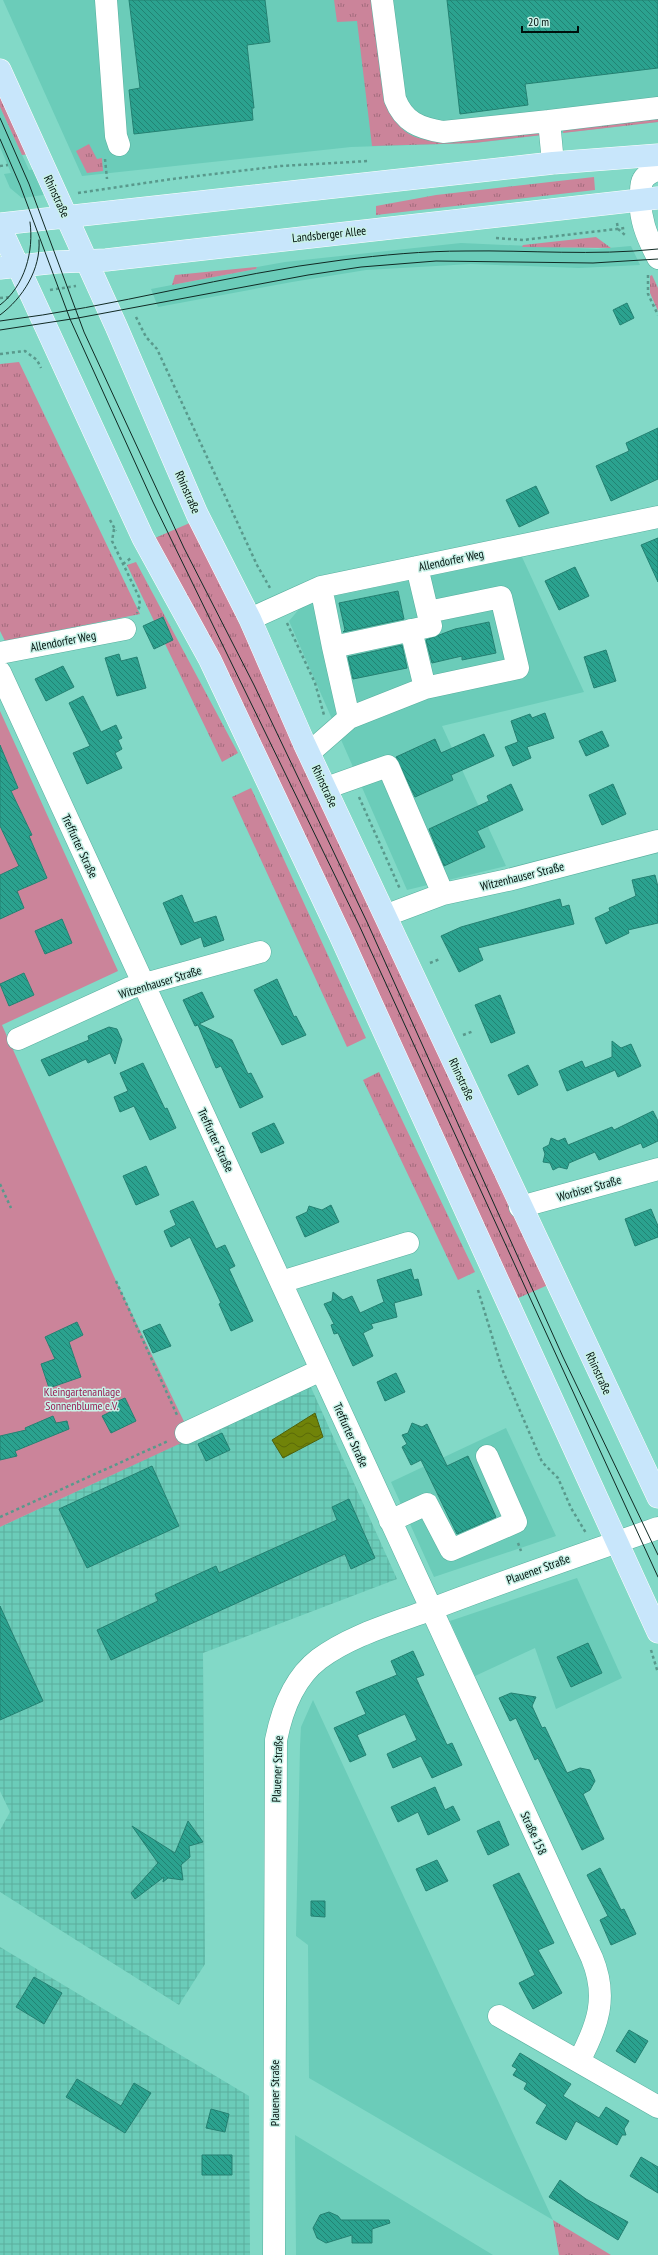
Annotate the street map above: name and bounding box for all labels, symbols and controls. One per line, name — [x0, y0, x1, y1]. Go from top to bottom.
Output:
scale bar — [522, 8, 578, 34]
text: 20 m — [528, 14, 549, 29]
street label: Rhinstraße — [41, 172, 73, 220]
street label: Landsberger Allee — [291, 223, 367, 245]
street label: Rhinstraße — [172, 468, 204, 516]
street label: Allendorfer Weg — [417, 546, 485, 574]
street label: Allendorfer Weg — [29, 627, 97, 655]
street label: Rhinstraße — [309, 762, 341, 810]
street label: Treffurter Straße — [59, 812, 101, 880]
street label: Witzenhauser Straße — [479, 858, 565, 894]
street label: Witzenhauser Straße — [117, 962, 203, 1002]
street label: Rhinstraße — [446, 1055, 478, 1103]
street label: Treffurter Straße — [195, 1106, 237, 1174]
street label: Worbiser Straße — [555, 1172, 623, 1204]
street label: Rhinstraße — [583, 1349, 615, 1397]
park label: Kleingartenanlage Sonnenblume e.V. — [44, 1384, 120, 1413]
street label: Treffurter Straße — [330, 1400, 372, 1470]
street label: Plauener Straße — [504, 1551, 572, 1587]
street label: Plauener Straße — [268, 1735, 286, 1803]
street label: Straße 158 — [517, 1809, 551, 1857]
street label: Plauener Straße — [267, 2060, 282, 2126]

